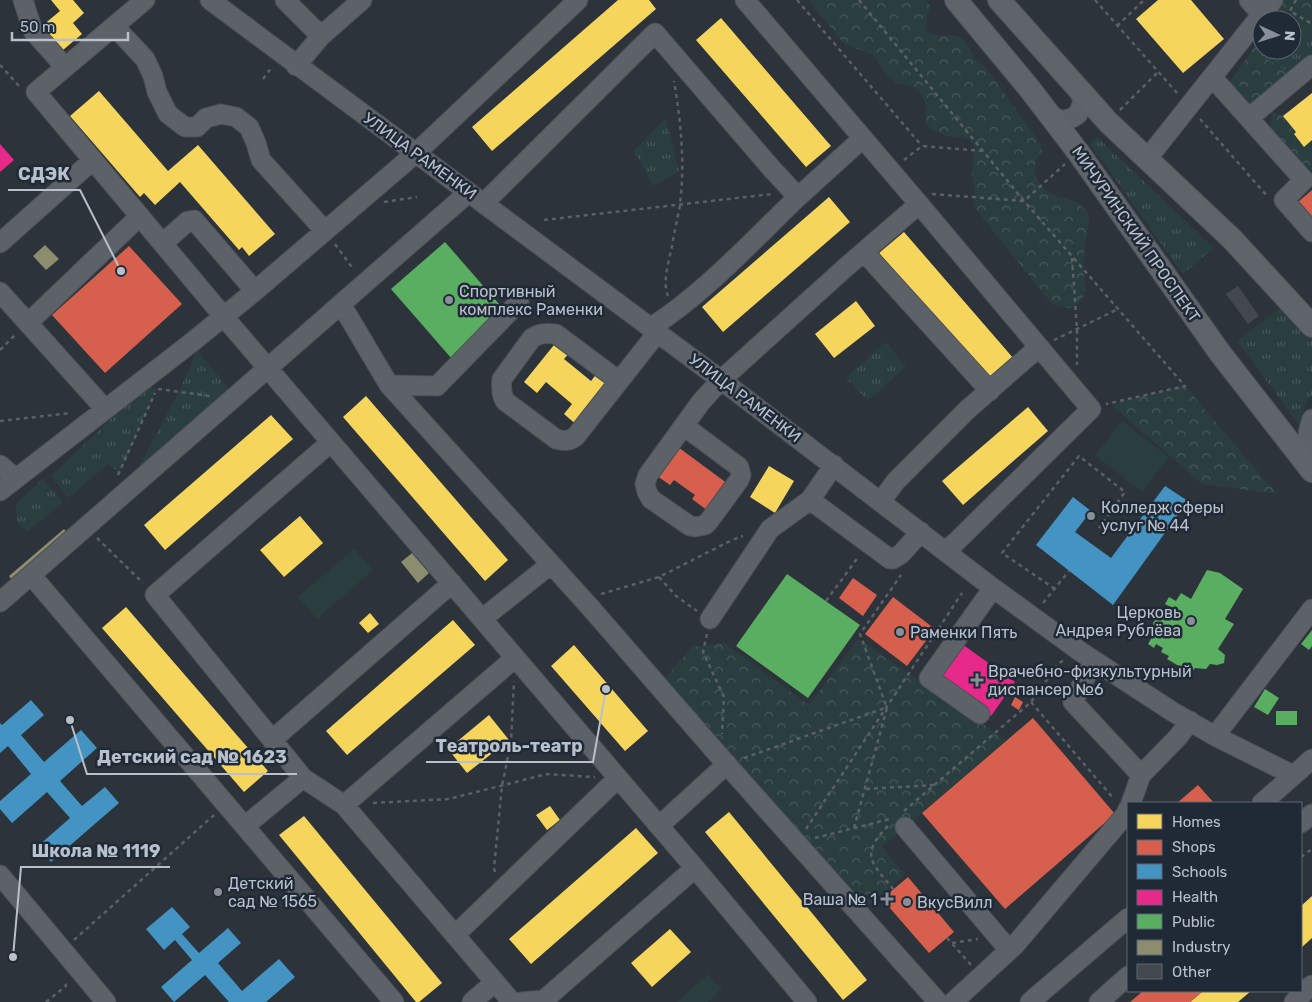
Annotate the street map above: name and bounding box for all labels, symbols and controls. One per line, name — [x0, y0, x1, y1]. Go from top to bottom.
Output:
scale bar — [12, 10, 129, 42]
north arrow — [1252, 10, 1302, 60]
text: 50 m — [20, 18, 55, 36]
text: N — [1281, 30, 1298, 41]
street label: УЛИЦА РАМЕНКИ — [360, 109, 480, 203]
street label: МИЧУРИНСКИЙ ПРОСПЕКТ — [1068, 142, 1204, 326]
callout: СДЭК — [8, 157, 80, 190]
text: СДЭК — [18, 163, 70, 185]
place label: Спортивный комплекс Раменки — [459, 282, 603, 319]
marker: Спортивный комплекс Раменки — [443, 294, 455, 306]
street label: УЛИЦА РАМЕНКИ — [685, 350, 805, 446]
place label: Колледж сферы услуг № 44 — [1101, 498, 1224, 535]
marker: Колледж сферы услуг № 44 — [1085, 510, 1097, 522]
place label: Церковь Андрея Рублёва — [1055, 603, 1181, 640]
marker: Церковь Андрея Рублёва — [1185, 615, 1197, 627]
place label: Раменки Пять — [910, 623, 1017, 642]
marker: Раменки Пять — [894, 626, 906, 638]
place label: Врачебно-физкультурный диспансер №6 — [988, 662, 1192, 699]
marker: Врачебно-физкультурный диспансер №6 — [970, 673, 984, 687]
callout: Театроль-театр — [426, 729, 593, 762]
text: Театроль-театр — [435, 735, 583, 757]
callout: Детский сад № 1623 — [87, 741, 297, 774]
text: Детский сад № 1623 — [97, 746, 287, 768]
legend — [1127, 802, 1302, 992]
text: Homes — [1172, 813, 1221, 831]
callout: Школа № 1119 — [21, 834, 170, 867]
text: Shops — [1172, 838, 1216, 856]
text: Школа № 1119 — [31, 840, 161, 862]
text: Schools — [1172, 863, 1228, 881]
place label: Детский сад № 1565 — [228, 874, 317, 911]
marker: Детский сад № 1565 — [212, 886, 224, 898]
text: Health — [1172, 888, 1218, 906]
place label: Ваша № 1 — [803, 890, 877, 909]
marker: Ваша № 1 — [881, 893, 893, 905]
place label: ВкусВилл — [917, 893, 993, 912]
marker: ВкусВилл — [901, 896, 913, 908]
text: Public — [1172, 913, 1215, 931]
text: Industry — [1172, 938, 1231, 956]
text: Other — [1172, 963, 1212, 981]

